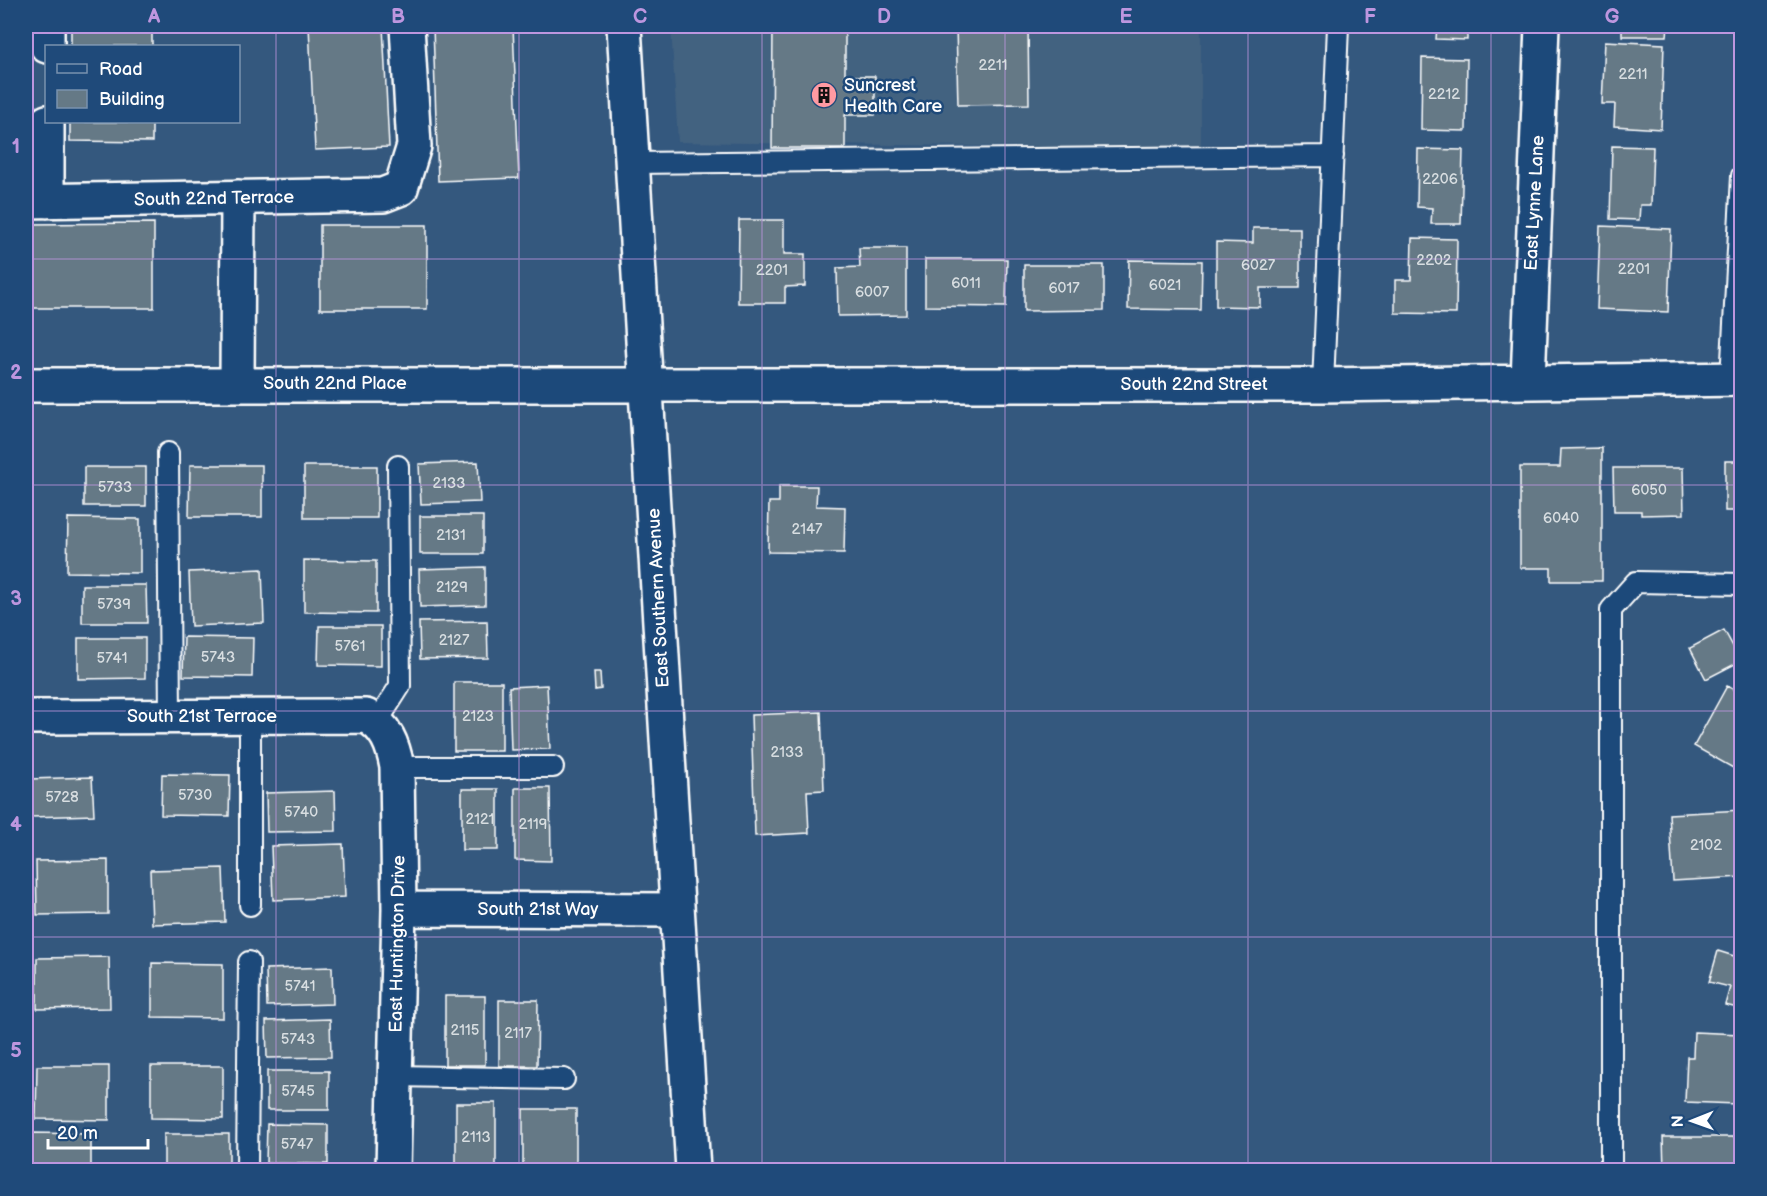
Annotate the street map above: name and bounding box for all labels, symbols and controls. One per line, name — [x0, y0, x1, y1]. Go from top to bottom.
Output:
text: A — [147, 5, 161, 29]
text: B — [391, 5, 405, 29]
text: C — [633, 5, 647, 29]
text: D — [877, 5, 891, 29]
text: E — [1120, 5, 1133, 29]
text: F — [1364, 5, 1376, 29]
text: G — [1605, 5, 1620, 29]
legend — [45, 45, 240, 123]
house number: 2211 — [978, 56, 1008, 75]
text: Road — [99, 59, 143, 80]
house number: 2211 — [1618, 65, 1648, 84]
place label: Suncrest Health Care — [844, 75, 942, 117]
building icon: Suncrest Health Care — [809, 80, 839, 110]
house number: 2212 — [1428, 85, 1460, 104]
text: Building — [99, 89, 165, 110]
street label: East Lynne Lane — [1520, 134, 1549, 271]
text: 1 — [12, 135, 20, 159]
house number: 2206 — [1422, 170, 1458, 189]
street label: South 22nd Terrace — [134, 187, 294, 210]
house number: 2202 — [1416, 251, 1452, 270]
house number: 6027 — [1241, 256, 1276, 275]
house number: 2201 — [1618, 260, 1650, 279]
house number: 2201 — [756, 261, 788, 280]
house number: 6011 — [951, 274, 981, 293]
house number: 6021 — [1149, 276, 1181, 295]
house number: 6017 — [1048, 279, 1080, 298]
house number: 6007 — [855, 283, 890, 302]
text: 2 — [10, 361, 22, 385]
street label: South 22nd Place — [263, 373, 407, 394]
street label: South 22nd Street — [1121, 374, 1268, 395]
house number: 2133 — [433, 474, 465, 493]
house number: 5733 — [98, 478, 132, 497]
house number: 6050 — [1631, 481, 1667, 500]
street label: East Southern Avenue — [643, 507, 674, 688]
house number: 6040 — [1543, 509, 1579, 528]
house number: 2147 — [792, 520, 823, 539]
house number: 2131 — [436, 526, 466, 545]
house number: 2129 — [436, 578, 468, 597]
text: 3 — [10, 587, 22, 611]
house number: 5739 — [97, 595, 131, 614]
house number: 2127 — [439, 631, 470, 650]
house number: 5761 — [335, 637, 365, 656]
house number: 5743 — [201, 648, 235, 667]
house number: 5741 — [97, 649, 127, 668]
street label: South 21st Terrace — [127, 706, 277, 727]
house number: 2123 — [462, 707, 494, 726]
house number: 2133 — [771, 743, 803, 762]
house number: 5730 — [178, 786, 212, 805]
house number: 5728 — [45, 788, 79, 807]
house number: 5740 — [284, 803, 318, 822]
house number: 2121 — [466, 810, 494, 829]
text: 4 — [10, 813, 22, 837]
house number: 2119 — [519, 815, 547, 834]
house number: 2102 — [1690, 836, 1722, 855]
street label: East Huntington Drive — [385, 855, 410, 1033]
street label: South 21st Way — [478, 899, 599, 920]
house number: 5741 — [285, 977, 315, 996]
house number: 2115 — [451, 1021, 479, 1040]
house number: 2117 — [504, 1024, 532, 1043]
house number: 5743 — [281, 1030, 315, 1049]
text: 5 — [10, 1039, 22, 1063]
house number: 5745 — [281, 1082, 315, 1101]
north arrow — [1662, 1091, 1722, 1151]
scale bar — [48, 1112, 148, 1150]
text: N — [1669, 1115, 1688, 1127]
text: 20 m — [57, 1123, 98, 1144]
house number: 2113 — [461, 1128, 491, 1147]
house number: 5747 — [281, 1135, 314, 1154]

